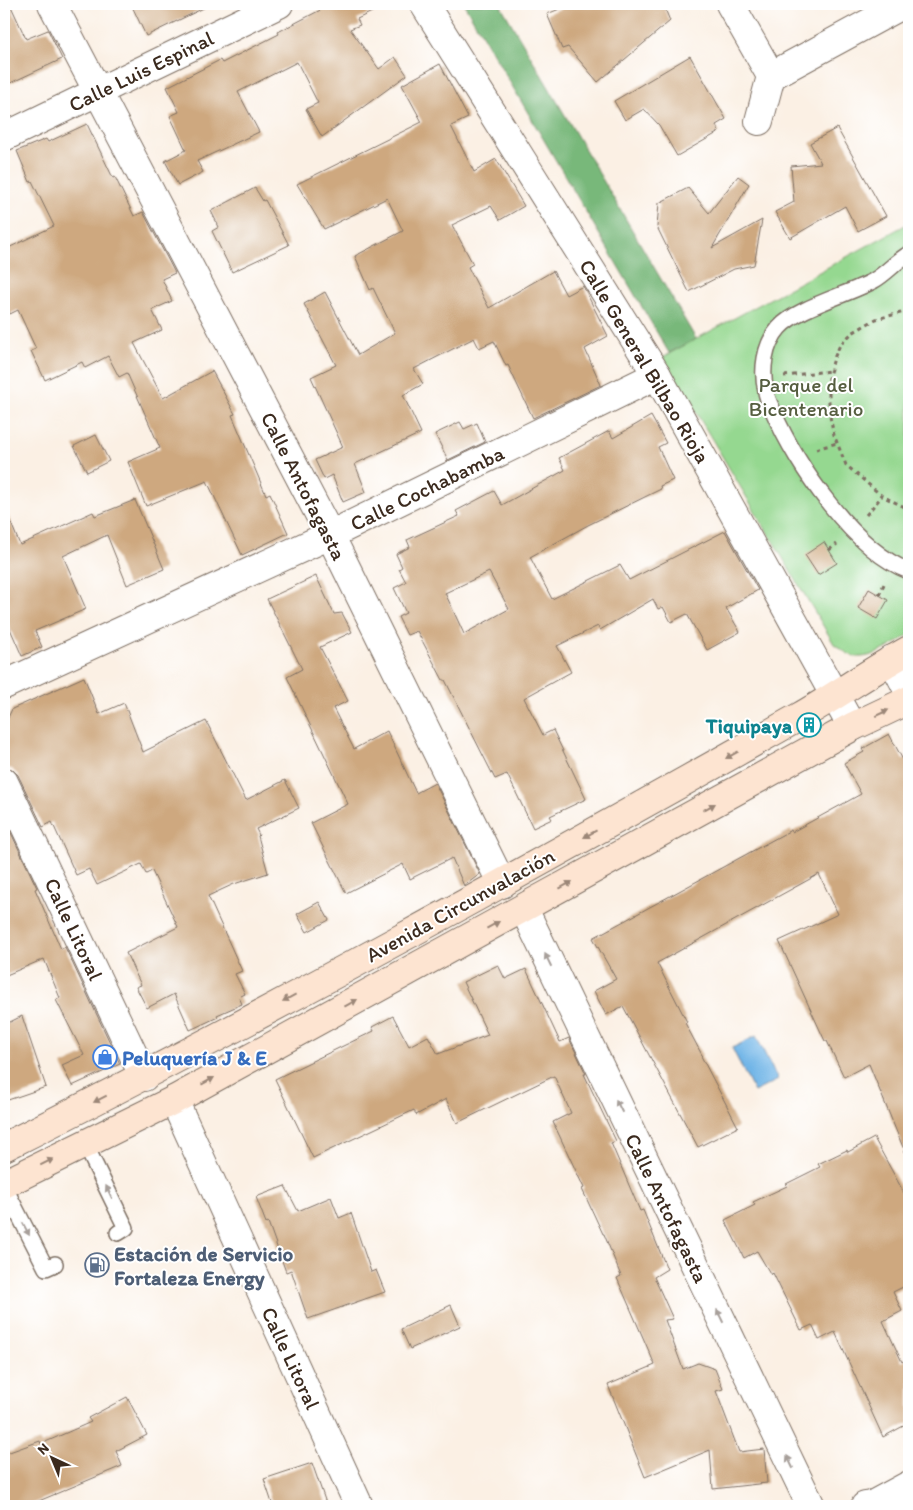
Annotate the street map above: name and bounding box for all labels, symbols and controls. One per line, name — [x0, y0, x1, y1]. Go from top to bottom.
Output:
street label: Calle Luis Espinal — [64, 25, 218, 117]
street label: Calle General Bilbao Rioja — [574, 255, 716, 467]
park label: Parque del Bicentenario — [749, 372, 863, 421]
street label: Calle Antofagasta — [256, 408, 352, 564]
street label: Calle Cochabamba — [346, 440, 508, 536]
one-way arrow — [875, 709, 890, 717]
building icon: Tiquipaya — [796, 712, 822, 738]
place label: Tiquipaya — [705, 713, 793, 739]
one-way arrow — [725, 750, 739, 759]
one-way arrow — [701, 803, 716, 811]
one-way arrow — [583, 830, 598, 838]
street label: Avenida Circunvalación — [361, 843, 559, 967]
street label: Calle Litoral — [39, 874, 109, 984]
one-way arrow — [559, 881, 574, 889]
one-way arrow — [487, 921, 500, 930]
one-way arrow — [544, 953, 552, 967]
one-way arrow — [282, 994, 297, 1002]
one-way arrow — [344, 999, 357, 1008]
shop icon: Peluquería J & E — [92, 1044, 118, 1070]
place label: Peluquería J & E — [122, 1045, 267, 1071]
one-way arrow — [201, 1077, 215, 1086]
one-way arrow — [93, 1095, 107, 1103]
one-way arrow — [615, 1099, 623, 1114]
street label: Calle Antofagasta — [620, 1129, 714, 1287]
one-way arrow — [40, 1158, 55, 1167]
one-way arrow — [105, 1185, 113, 1200]
one-way arrow — [22, 1222, 30, 1236]
place label: Estación de Servicio Fortaleza Energy — [114, 1241, 294, 1291]
fuel station icon: Estación de Servicio Fortaleza Energy — [84, 1252, 110, 1278]
street label: Calle Litoral — [256, 1303, 326, 1413]
one-way arrow — [715, 1309, 723, 1323]
north arrow — [28, 1432, 78, 1482]
text: N — [34, 1440, 53, 1458]
one-way arrow — [786, 1455, 794, 1469]

